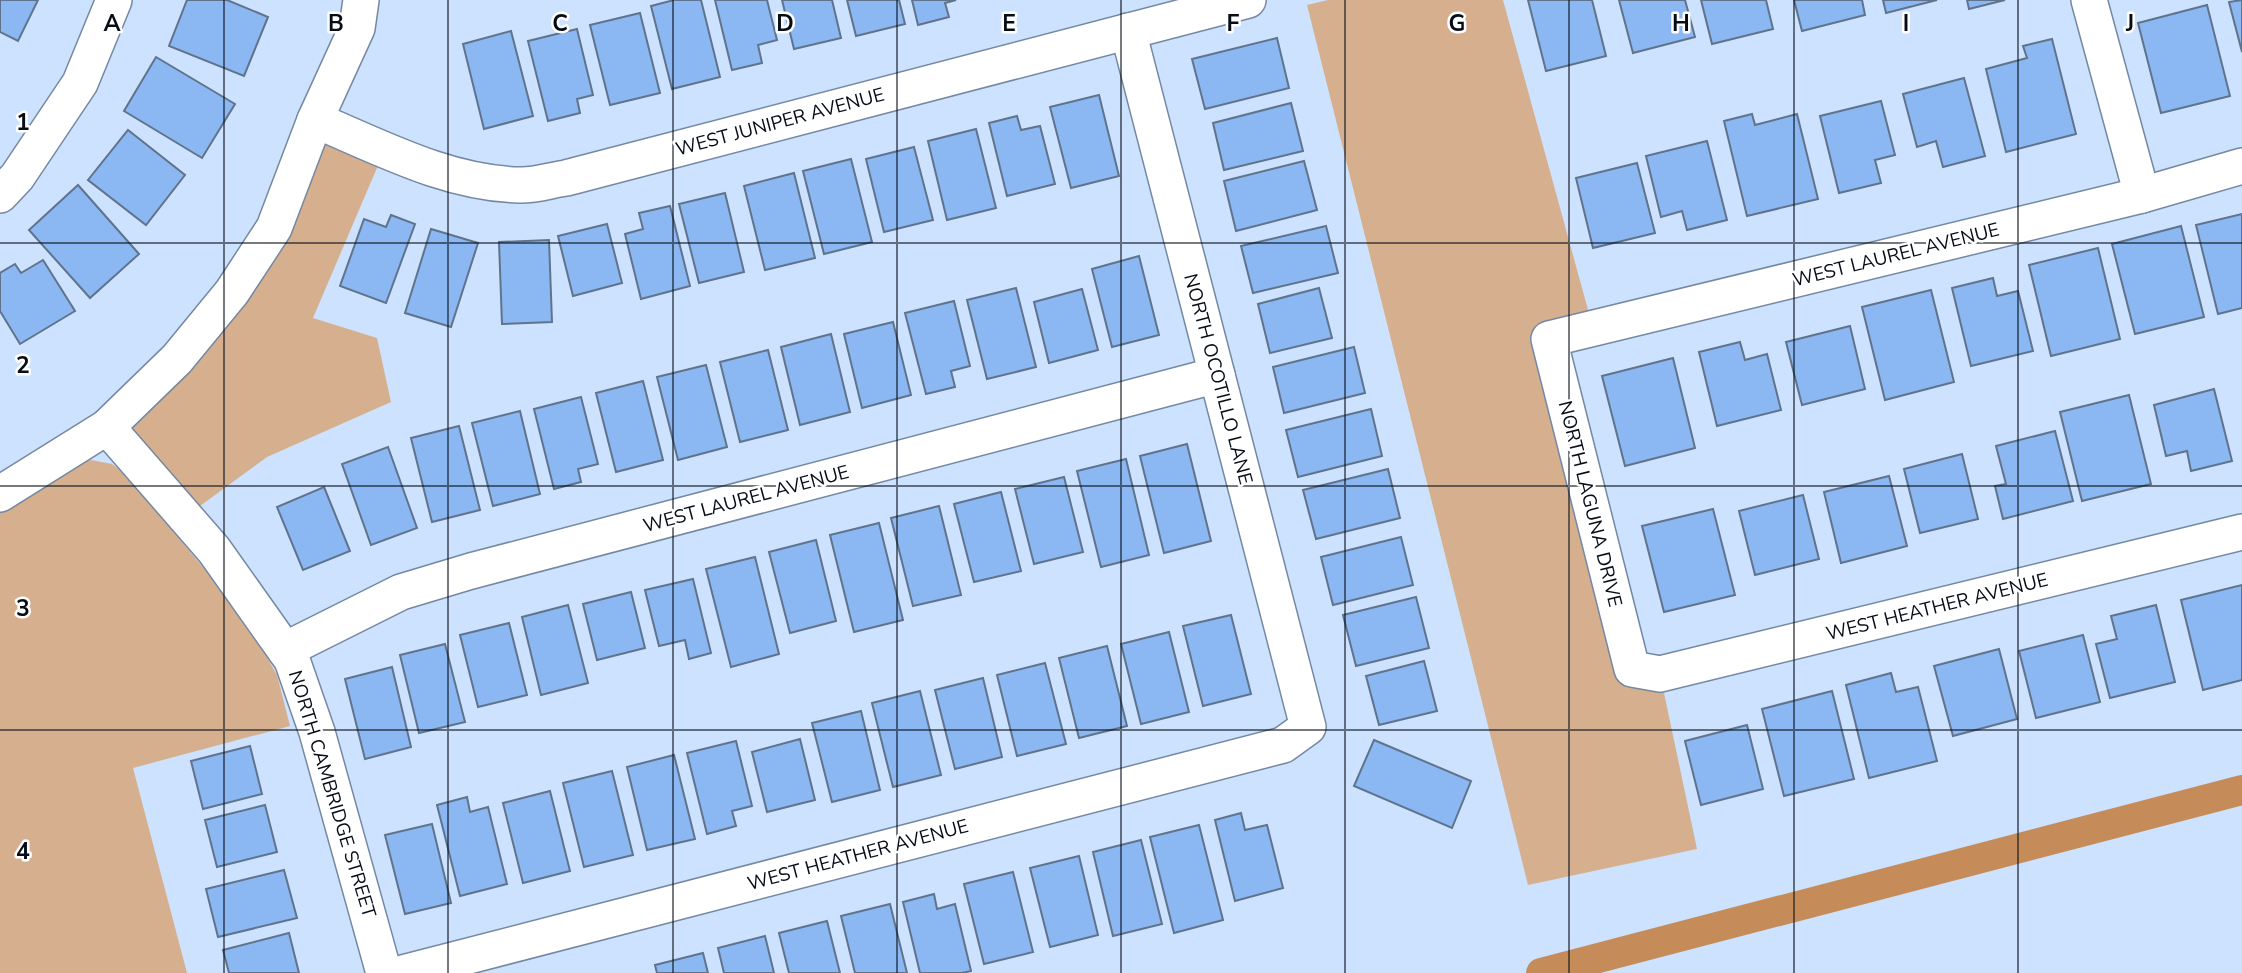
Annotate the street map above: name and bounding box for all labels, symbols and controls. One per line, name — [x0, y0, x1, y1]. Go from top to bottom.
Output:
text: A — [103, 8, 121, 39]
text: B — [328, 8, 344, 39]
text: C — [552, 8, 568, 39]
text: D — [776, 8, 794, 39]
text: E — [1002, 8, 1016, 39]
text: F — [1227, 8, 1240, 39]
text: G — [1449, 8, 1465, 39]
text: H — [1672, 8, 1690, 39]
text: I — [1903, 8, 1909, 39]
text: J — [2125, 8, 2134, 39]
street label: WEST JUNIPER AVENUE — [673, 82, 887, 162]
text: 1 — [16, 107, 30, 138]
street label: WEST LAUREL AVENUE — [1790, 217, 2002, 293]
street label: NORTH OCOTILLO LANE — [1177, 271, 1259, 487]
text: 2 — [16, 350, 30, 381]
street label: NORTH LAGUNA DRIVE — [1552, 398, 1628, 610]
street label: WEST LAUREL AVENUE — [640, 459, 852, 539]
street label: WEST HEATHER AVENUE — [1823, 567, 2051, 647]
text: 3 — [16, 593, 30, 624]
street label: NORTH CAMBRIDGE STREET — [282, 667, 382, 921]
street label: WEST HEATHER AVENUE — [745, 813, 971, 897]
text: 4 — [16, 836, 30, 867]

